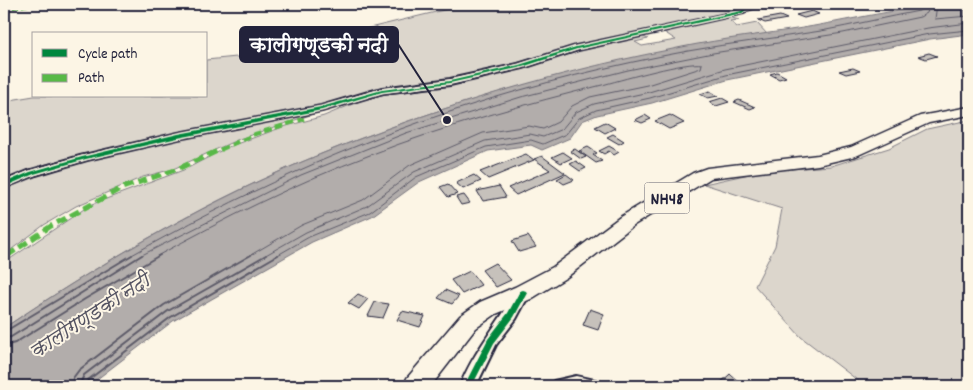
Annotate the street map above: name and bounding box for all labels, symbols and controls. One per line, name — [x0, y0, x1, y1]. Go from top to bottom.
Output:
callout: कालीगण्डकी नदी — [240, 27, 398, 62]
legend — [32, 32, 208, 98]
text: कालीगण्डकी नदी — [249, 32, 389, 61]
text: Cycle path — [78, 44, 138, 66]
text: Path — [78, 68, 104, 90]
road number: NH48 — [644, 182, 690, 214]
water label: कालीगण्डकी नदी — [25, 266, 160, 367]

